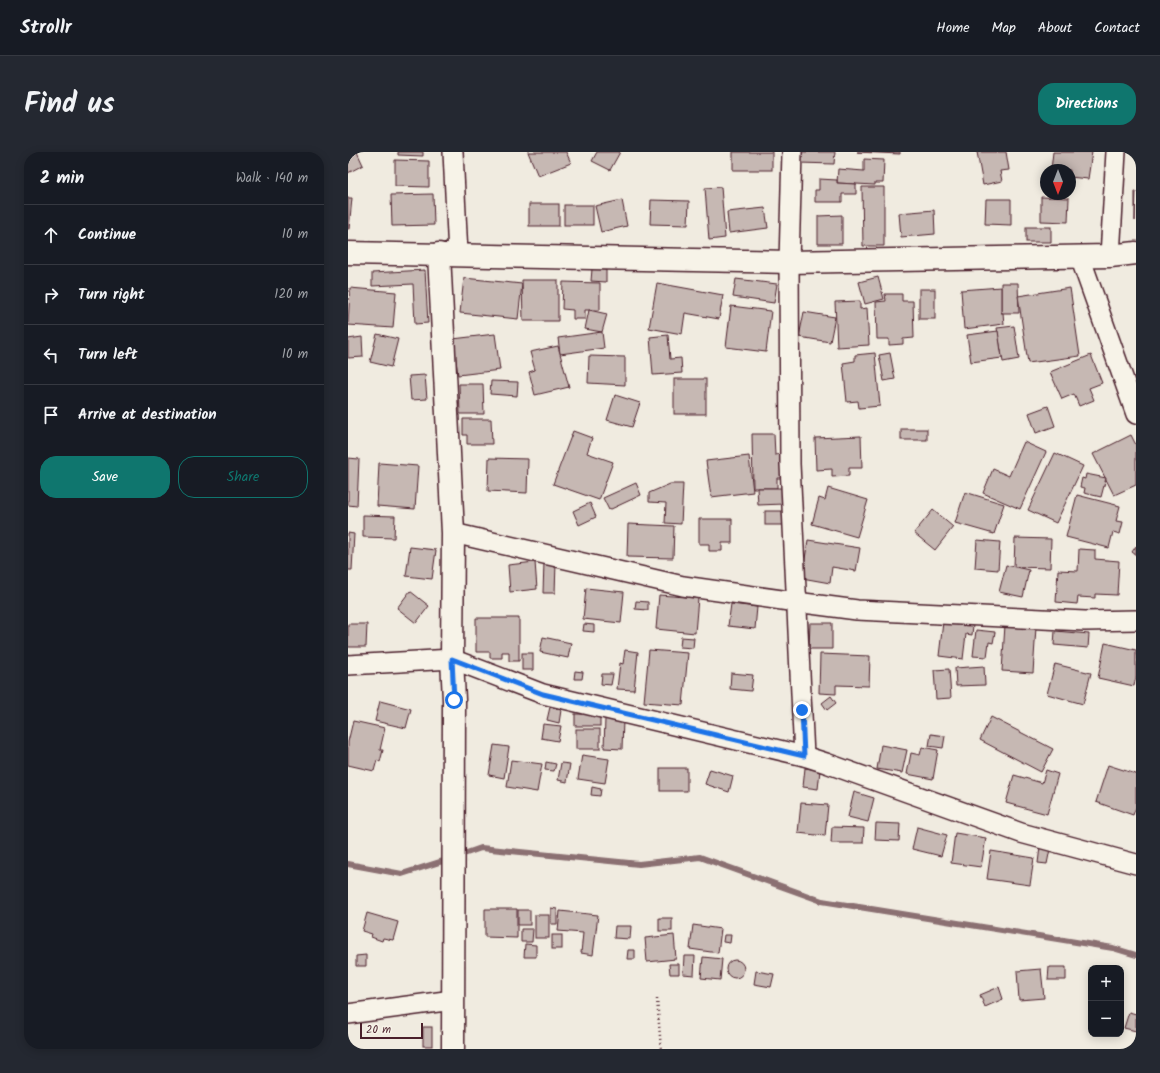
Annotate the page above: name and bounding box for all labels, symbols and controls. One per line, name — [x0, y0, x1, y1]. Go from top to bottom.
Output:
text: Strollr — [20, 13, 72, 43]
text: Home — [936, 17, 970, 39]
text: Map — [992, 17, 1016, 39]
text: About — [1038, 17, 1072, 39]
text: Contact — [1094, 17, 1140, 39]
text: Find us — [24, 82, 115, 127]
button: Directions — [1038, 83, 1136, 125]
north arrow — [1040, 164, 1076, 200]
text: 2 min — [40, 165, 84, 192]
text: Walk · 140 m — [236, 168, 308, 189]
text: Continue — [78, 223, 136, 247]
icon: ahead — [40, 224, 62, 246]
text: 10 m — [282, 224, 308, 245]
text: Turn right — [78, 283, 145, 307]
icon: right — [40, 284, 62, 306]
text: 120 m — [274, 284, 308, 305]
text: Turn left — [78, 343, 138, 367]
icon: left — [40, 344, 62, 366]
text: 10 m — [282, 344, 308, 365]
text: Arrive at destination — [78, 403, 217, 427]
icon: arrive — [40, 404, 62, 426]
button: Save — [40, 456, 170, 498]
button: Share — [178, 456, 308, 498]
route start — [445, 691, 463, 709]
route end — [793, 701, 811, 719]
map controls — [1088, 965, 1124, 1037]
button: + — [1088, 965, 1124, 1001]
button: − — [1088, 1001, 1124, 1037]
scale bar — [360, 1021, 423, 1040]
text: 20 m — [366, 1021, 391, 1039]

